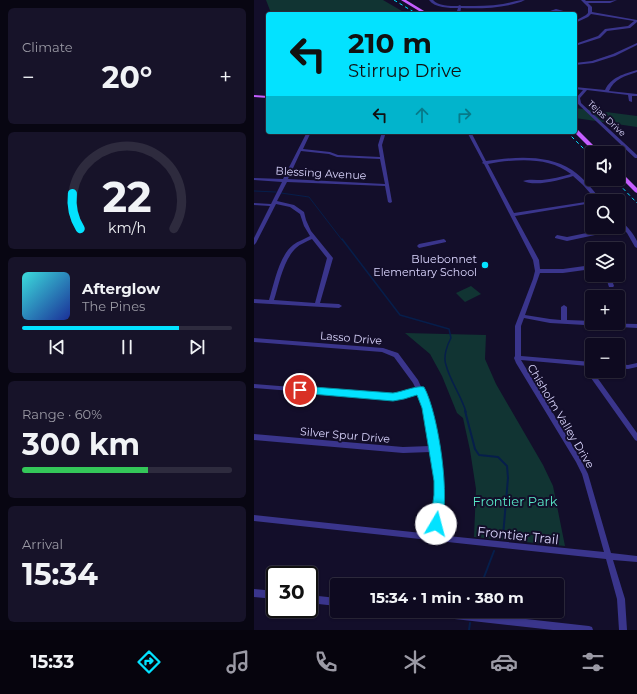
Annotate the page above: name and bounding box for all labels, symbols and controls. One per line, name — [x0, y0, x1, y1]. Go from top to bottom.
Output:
text: 210 m — [348, 26, 432, 60]
icon: left — [282, 28, 334, 80]
text: Climate — [22, 39, 73, 55]
text: 20° — [102, 59, 152, 96]
text: Stirrup Drive — [348, 60, 462, 82]
text: − — [22, 64, 35, 91]
text: + — [219, 64, 232, 91]
street label: Tejas Drive — [586, 98, 629, 139]
icon: left — [369, 104, 391, 126]
icon: ahead — [411, 104, 433, 126]
icon: right — [453, 104, 475, 126]
map controls — [585, 146, 625, 378]
button: sound — [585, 146, 625, 186]
street label: Blessing Avenue — [275, 164, 367, 182]
text: 22 — [102, 171, 152, 221]
button: search — [585, 194, 625, 234]
text: km/h — [108, 218, 146, 236]
button: layers — [585, 242, 625, 282]
place label: Bluebonnet Elementary School — [373, 252, 478, 279]
marker: Bluebonnet Elementary School — [480, 260, 490, 270]
text: Afterglow — [82, 279, 160, 298]
button: + — [585, 290, 625, 330]
text: The Pines — [82, 298, 145, 314]
street label: Lasso Drive — [319, 328, 383, 348]
icon: previous — [46, 336, 68, 358]
icon: pause — [116, 336, 138, 358]
icon: next — [186, 336, 208, 358]
button: − — [585, 338, 625, 378]
street label: Chisholm Valley Drive — [524, 361, 598, 471]
pin — [283, 373, 317, 407]
icon: arrive — [289, 379, 311, 401]
text: Range · 60% — [22, 406, 102, 422]
street label: Silver Spur Drive — [299, 424, 391, 446]
text: 300 km — [22, 426, 140, 463]
park label: Frontier Park — [472, 493, 558, 509]
position arrow — [415, 503, 457, 545]
street label: Frontier Trail — [476, 523, 560, 547]
text: Arrival — [22, 536, 63, 552]
text: 15:34 — [22, 556, 98, 593]
speed limit sign: 30 — [266, 566, 318, 618]
text: 15:34 · 1 min · 380 m — [370, 588, 524, 607]
icon: directions — [135, 648, 163, 676]
icon: music — [224, 648, 252, 676]
icon: phone — [312, 648, 340, 676]
icon: climate — [401, 648, 429, 676]
icon: car — [490, 648, 518, 676]
icon: filters — [579, 648, 607, 676]
text: 15:33 — [30, 651, 74, 673]

